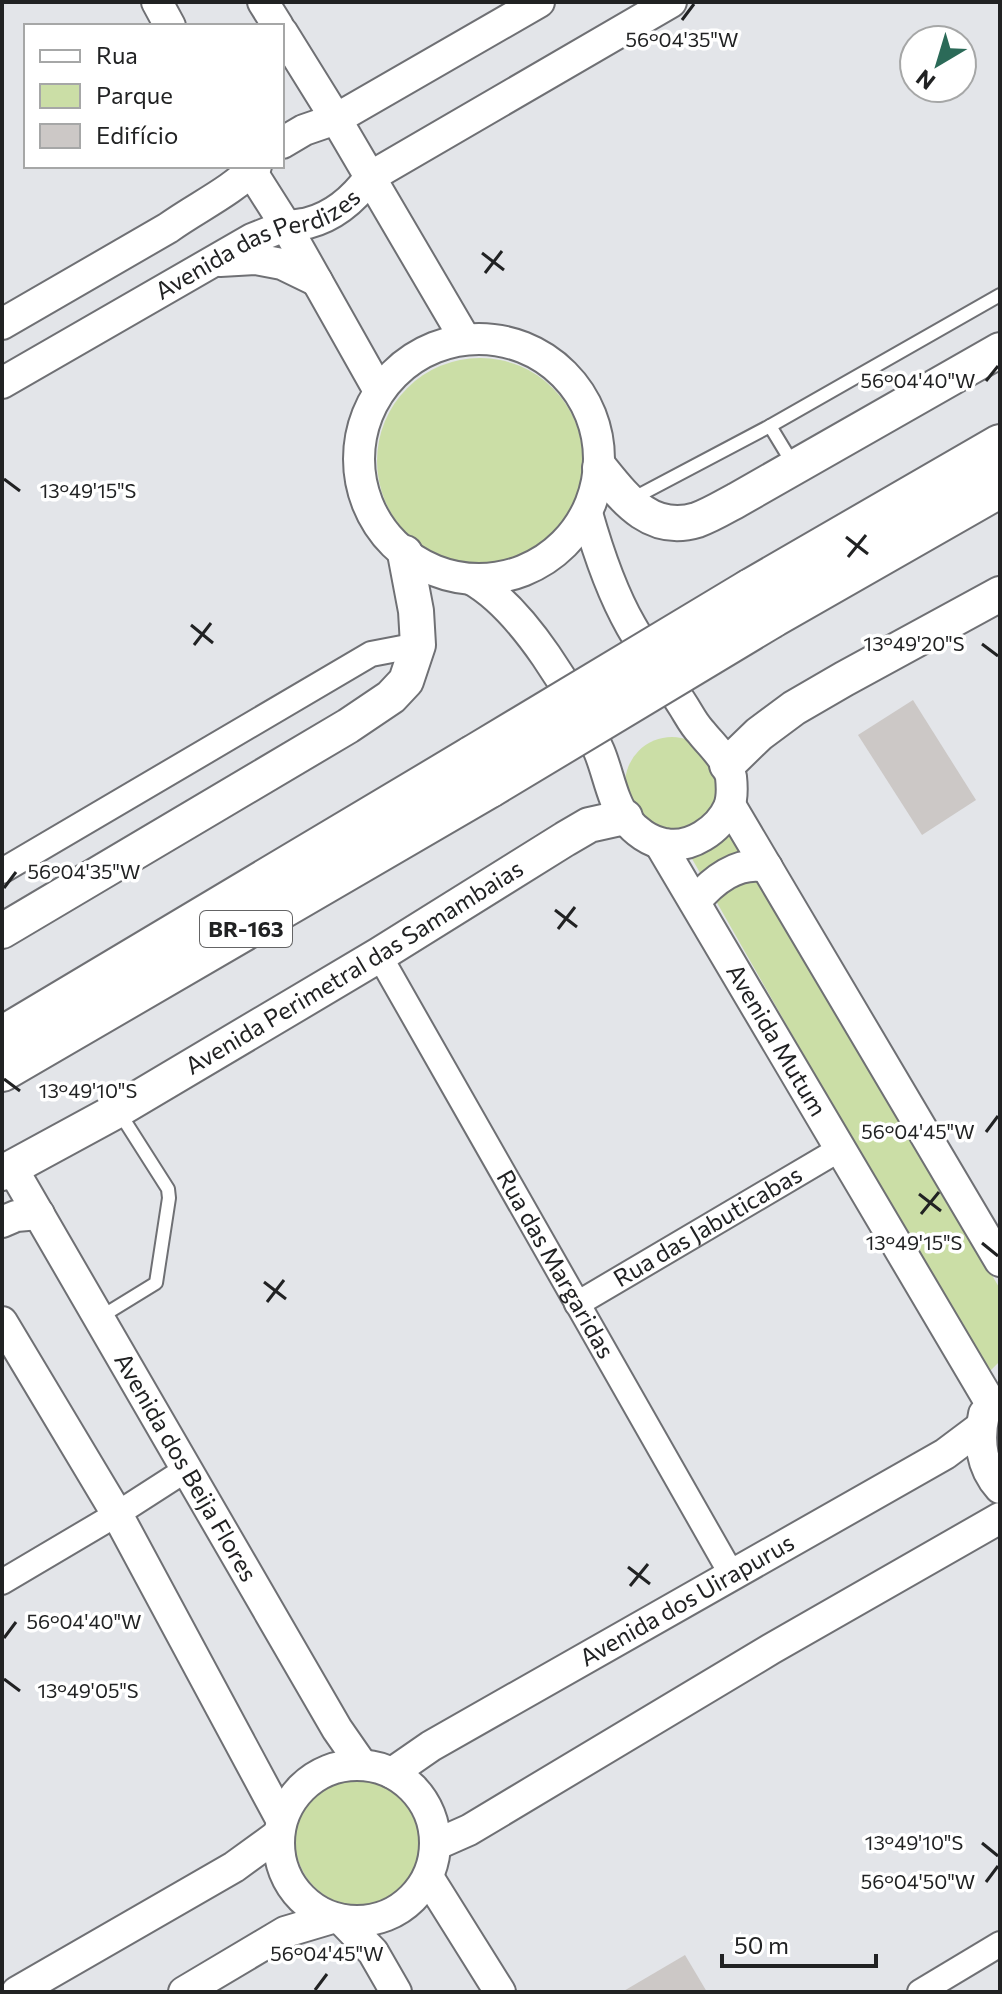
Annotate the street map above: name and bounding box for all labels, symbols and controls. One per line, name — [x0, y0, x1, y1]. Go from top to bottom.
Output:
legend — [24, 24, 284, 168]
north arrow — [898, 24, 978, 104]
text: 56°04'35"W — [626, 27, 738, 51]
text: Rua — [96, 40, 138, 69]
text: N — [911, 64, 940, 96]
text: Parque — [96, 80, 173, 109]
text: Edifício — [96, 120, 178, 149]
street label: Avenida das Perdizes — [149, 182, 366, 305]
text: 56°04'40"W — [861, 368, 975, 392]
text: 13°49'15"S — [40, 478, 136, 502]
text: 13°49'20"S — [864, 631, 964, 655]
street label: Avenida Perimetral das Samambaias — [180, 853, 528, 1080]
text: 56°04'35"W — [28, 859, 140, 883]
road number: BR-163 — [200, 911, 292, 947]
street label: Avenida Mutum — [721, 958, 834, 1121]
text: 13°49'10"S — [39, 1078, 137, 1102]
text: 56°04'45"W — [861, 1119, 975, 1143]
street label: Rua das Jabuticabas — [608, 1159, 807, 1292]
street label: Rua das Margaridas — [491, 1164, 621, 1363]
text: 13°49'15"S — [866, 1230, 962, 1254]
street label: Avenida dos Beija Flores — [109, 1347, 264, 1586]
street label: Avenida dos Uirapurus — [574, 1527, 799, 1672]
text: 56°04'40"W — [27, 1609, 141, 1633]
text: 13°49'05"S — [37, 1678, 139, 1702]
text: 13°49'10"S — [865, 1830, 963, 1854]
text: 56°04'50"W — [861, 1869, 975, 1893]
scale bar — [722, 1918, 876, 1968]
text: 50 m — [734, 1930, 789, 1959]
text: 56°04'45"W — [270, 1941, 384, 1965]

